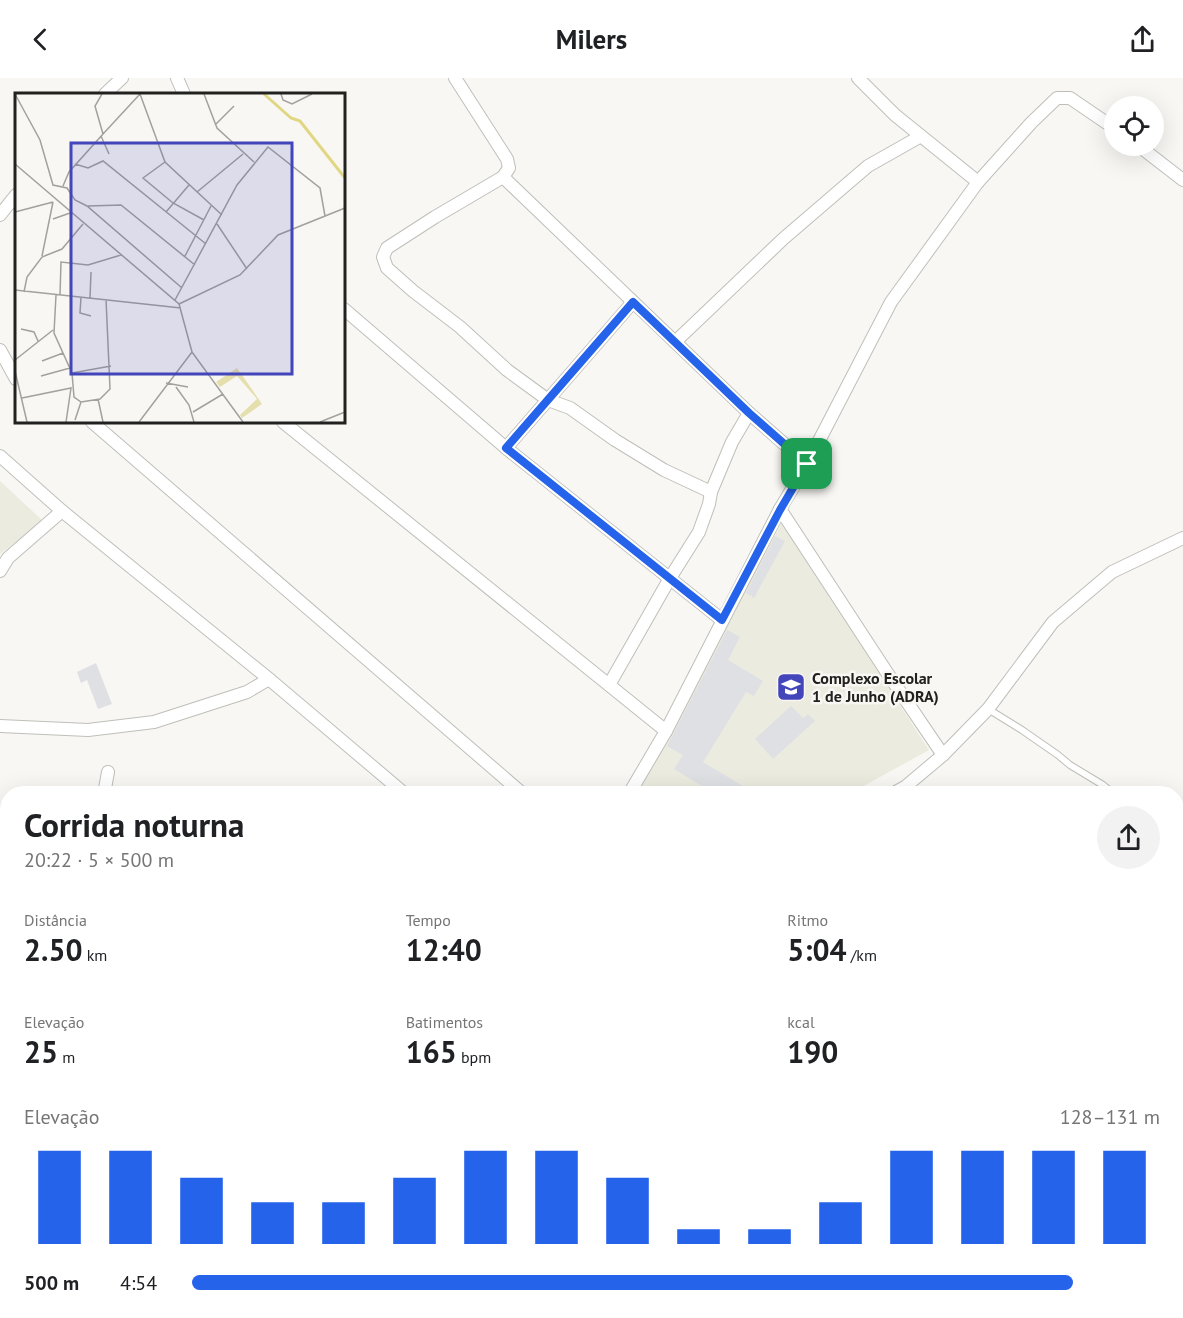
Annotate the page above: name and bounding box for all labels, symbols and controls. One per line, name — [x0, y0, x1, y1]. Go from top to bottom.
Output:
text: Milers — [556, 22, 627, 56]
icon: back — [24, 23, 57, 56]
icon: share — [1126, 23, 1159, 56]
inset map — [15, 93, 345, 423]
map controls — [1104, 96, 1164, 156]
button: locate — [1104, 96, 1164, 156]
pin — [781, 438, 832, 489]
icon: arrive — [790, 447, 823, 480]
place label: Complexo Escolar 1 de Junho (ADRA) — [812, 668, 939, 706]
school or university icon: Complexo Escolar 1 de Junho (ADRA) — [775, 671, 807, 703]
text: Corrida noturna — [24, 803, 244, 846]
button: share — [1097, 806, 1160, 869]
text: 20:22 · 5 × 500 m — [24, 847, 174, 873]
text: Distância — [24, 910, 87, 930]
text: Tempo — [406, 910, 451, 930]
text: Ritmo — [787, 910, 828, 930]
text: 2.50 — [24, 930, 82, 969]
text: 12:40 — [406, 930, 482, 969]
text: 5:04 — [787, 930, 846, 969]
text: km — [82, 945, 107, 965]
text: /km — [846, 945, 877, 965]
text: Elevação — [24, 1012, 84, 1032]
text: Batimentos — [406, 1012, 483, 1032]
text: kcal — [787, 1012, 815, 1032]
text: 25 — [24, 1032, 58, 1071]
text: 165 — [406, 1032, 457, 1071]
text: 190 — [787, 1032, 838, 1071]
text: m — [58, 1047, 75, 1067]
text: bpm — [457, 1047, 491, 1067]
text: Elevação — [24, 1104, 100, 1130]
text: 128–131 m — [1060, 1104, 1160, 1130]
text: 500 m — [24, 1270, 79, 1296]
text: 4:54 — [120, 1270, 157, 1296]

